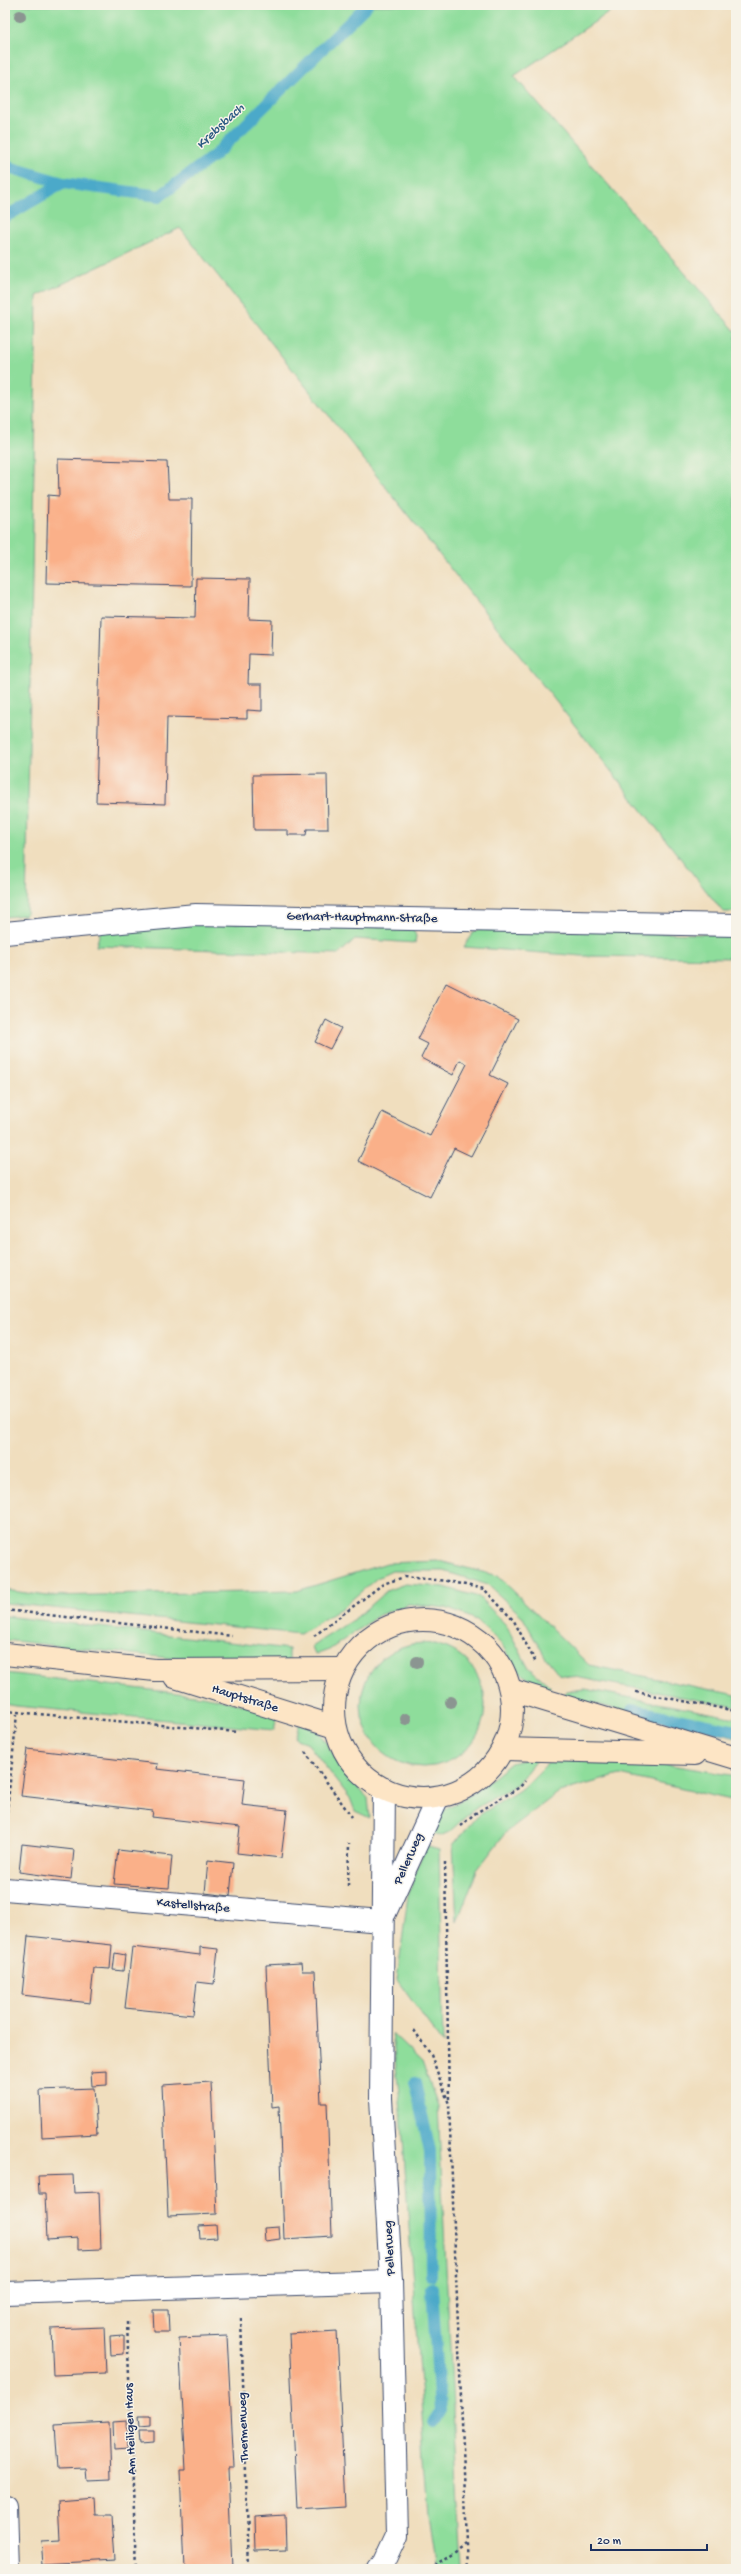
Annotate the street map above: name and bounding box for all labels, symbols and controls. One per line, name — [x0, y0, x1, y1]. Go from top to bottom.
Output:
water label: Krebsbach — [193, 100, 249, 154]
street label: Gerhart-Hauptmann-Straße — [286, 909, 438, 927]
street label: Hauptstraße — [210, 1682, 280, 1716]
street label: Pellerweg — [391, 1831, 427, 1888]
street label: Kastellstraße — [156, 1895, 231, 1917]
street label: Pellerweg — [381, 2220, 399, 2277]
street label: Am Heiligen Haus — [122, 2382, 140, 2475]
street label: Thermenweg — [235, 2392, 253, 2463]
scale bar — [591, 2526, 707, 2552]
text: 20 m — [597, 2535, 622, 2549]

